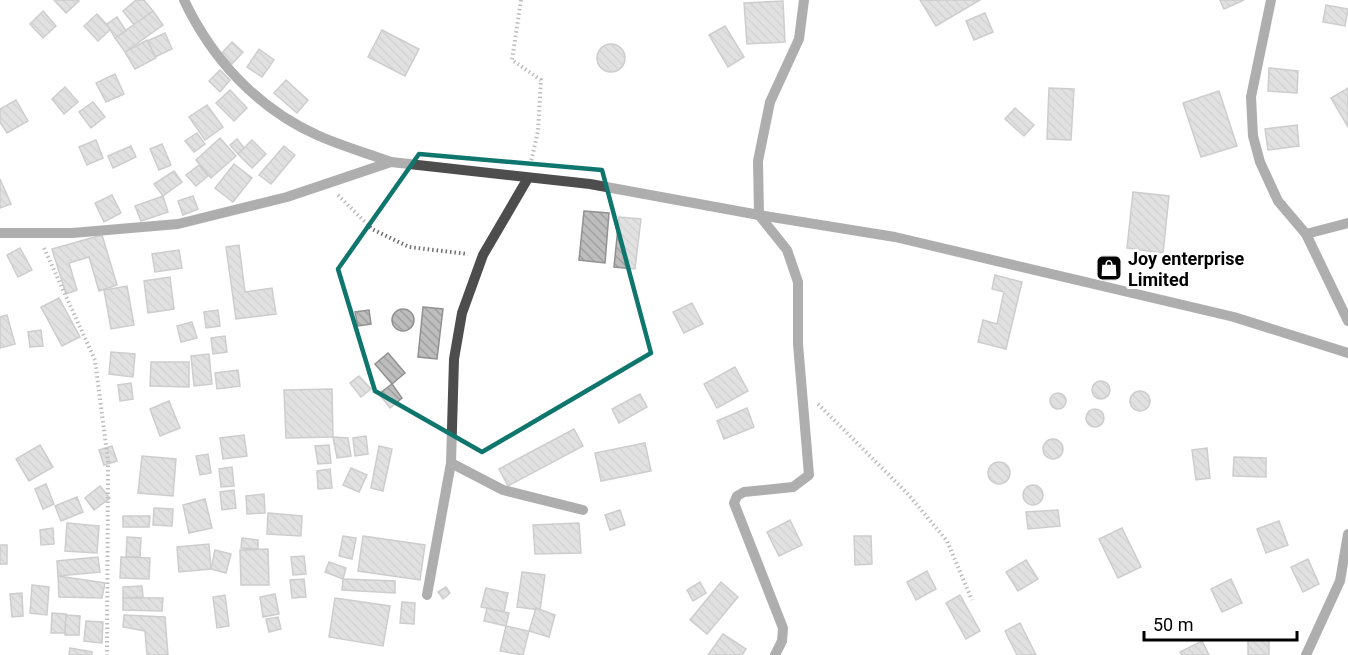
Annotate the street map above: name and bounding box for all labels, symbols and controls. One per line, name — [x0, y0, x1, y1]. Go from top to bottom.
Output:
place label: Joy enterprise Limited — [1128, 248, 1245, 290]
shop icon: Joy enterprise Limited — [1094, 253, 1124, 283]
scale bar — [1144, 604, 1297, 642]
text: 50 m — [1153, 614, 1193, 635]

